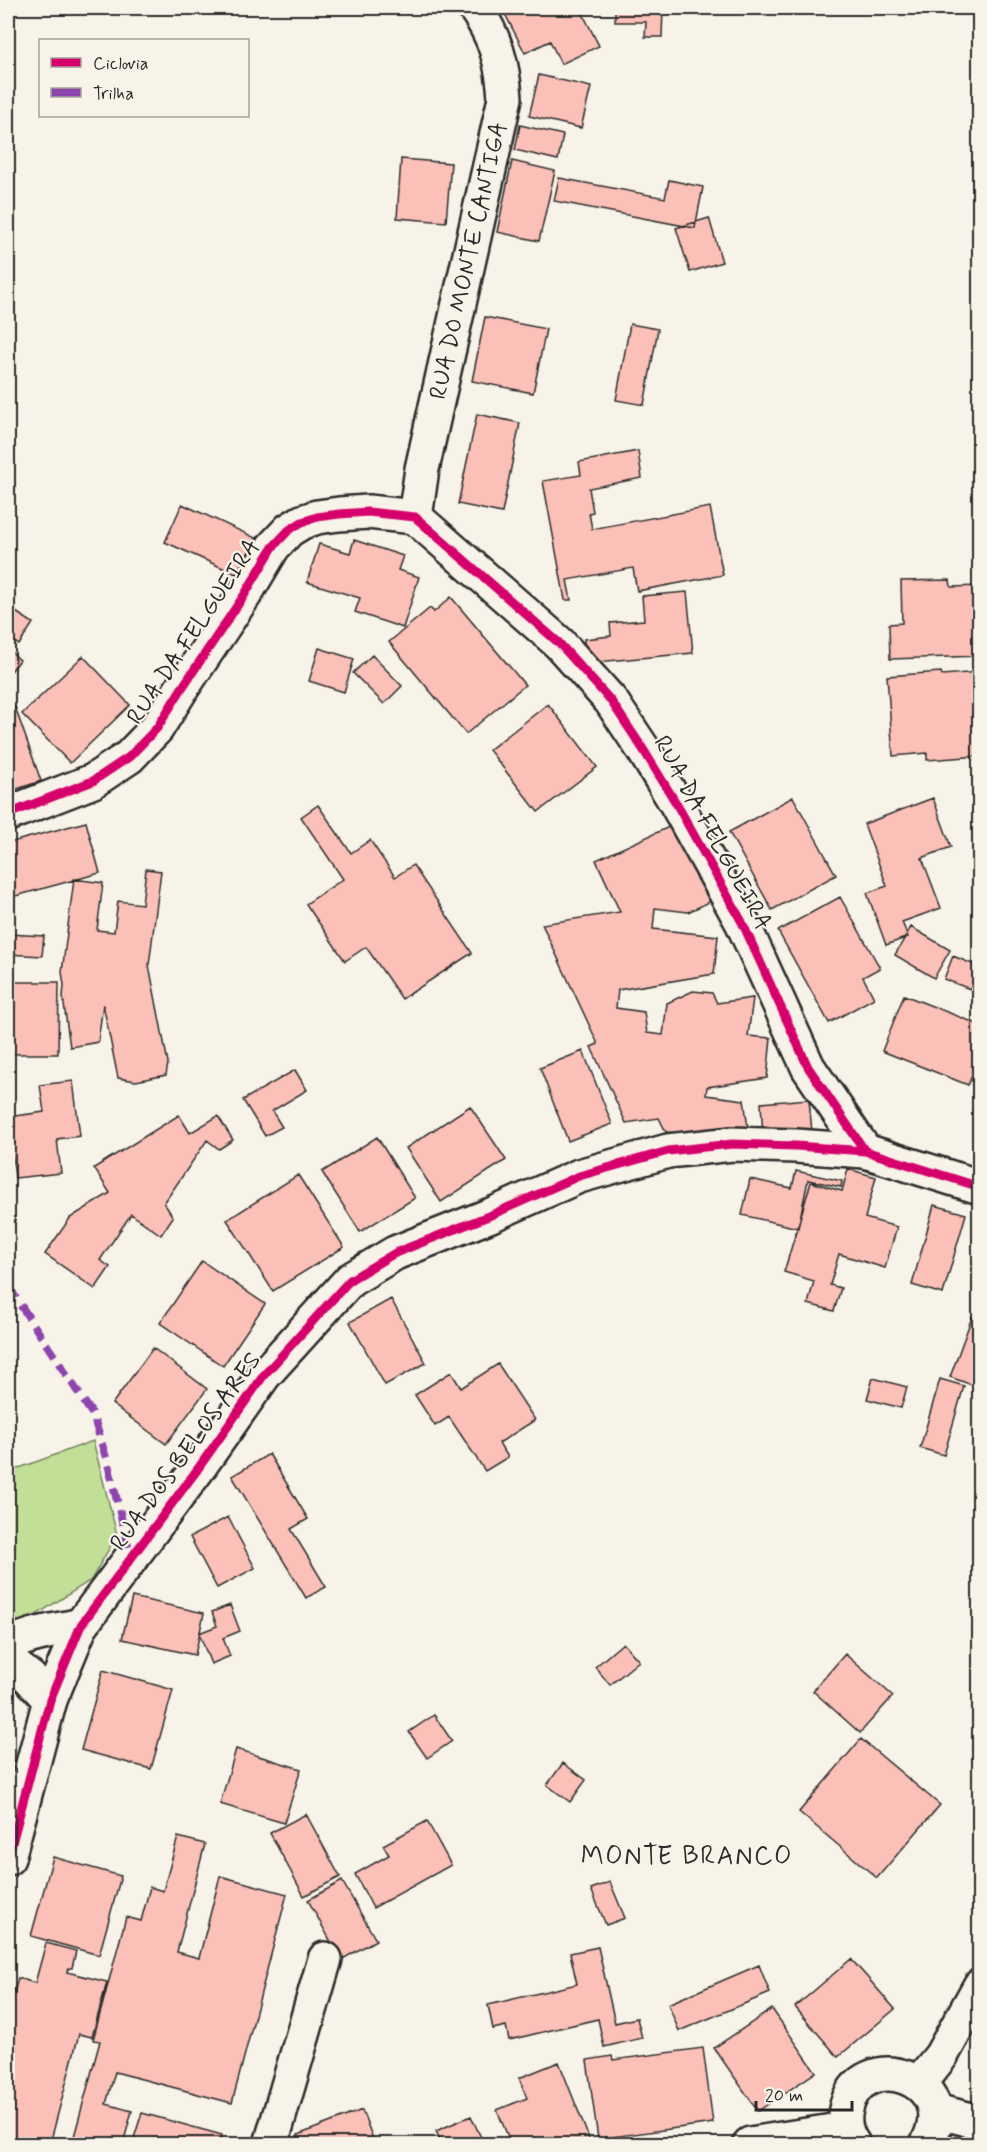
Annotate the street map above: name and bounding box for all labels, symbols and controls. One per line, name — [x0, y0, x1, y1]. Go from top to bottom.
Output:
legend — [39, 39, 249, 117]
text: Ciclovia — [93, 52, 149, 76]
text: Trilha — [93, 82, 134, 106]
street label: RUA DO MONTE CANTIGA — [423, 119, 515, 402]
street label: RUA DA FELGUEIRA — [120, 533, 268, 731]
street label: RUA DA FELGUEIRA — [646, 730, 778, 936]
street label: RUA DOS BELOS ARES — [103, 1346, 269, 1558]
district label: MONTE BRANCO — [581, 1840, 793, 1874]
scale bar — [756, 2074, 852, 2112]
text: 20 m — [765, 2084, 803, 2108]

